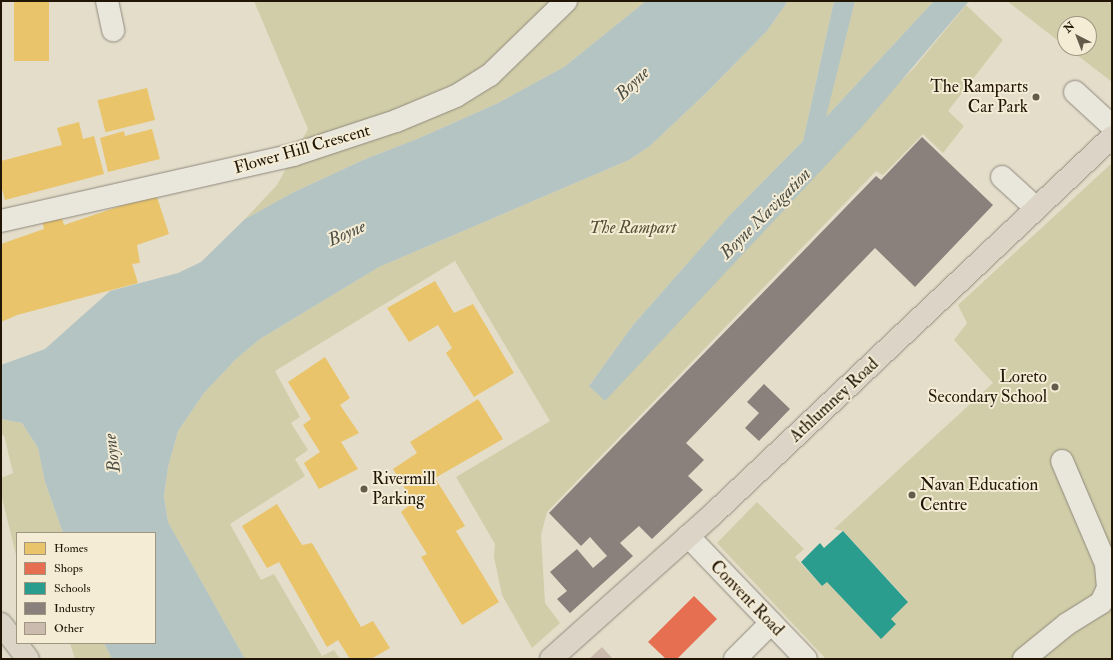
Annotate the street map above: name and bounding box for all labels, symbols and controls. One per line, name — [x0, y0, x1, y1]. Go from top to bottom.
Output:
north arrow — [1057, 16, 1097, 56]
text: N — [1061, 19, 1077, 36]
water label: Boyne — [611, 63, 655, 105]
place label: The Ramparts Car Park — [930, 77, 1028, 117]
marker: The Ramparts Car Park — [1031, 92, 1041, 102]
street label: Flower Hill Crescent — [232, 120, 372, 178]
water label: Boyne Navigation — [716, 164, 816, 264]
water label: Boyne — [325, 216, 369, 252]
park label: The Rampart — [590, 218, 676, 238]
street label: Athlumney Road — [785, 354, 883, 446]
place label: Loreto Secondary School — [928, 367, 1047, 407]
marker: Loreto Secondary School — [1050, 382, 1060, 392]
water label: Boyne — [100, 432, 126, 474]
place label: Rivermill Parking — [372, 469, 436, 509]
place label: Navan Education Centre — [920, 475, 1038, 515]
marker: Rivermill Parking — [359, 484, 369, 494]
marker: Navan Education Centre — [907, 490, 917, 500]
legend — [16, 532, 156, 644]
text: Homes — [54, 541, 88, 556]
street label: Convent Road — [706, 556, 788, 640]
text: Shops — [54, 561, 83, 576]
text: Schools — [54, 581, 91, 596]
text: Industry — [54, 601, 95, 616]
text: Other — [54, 621, 83, 636]

